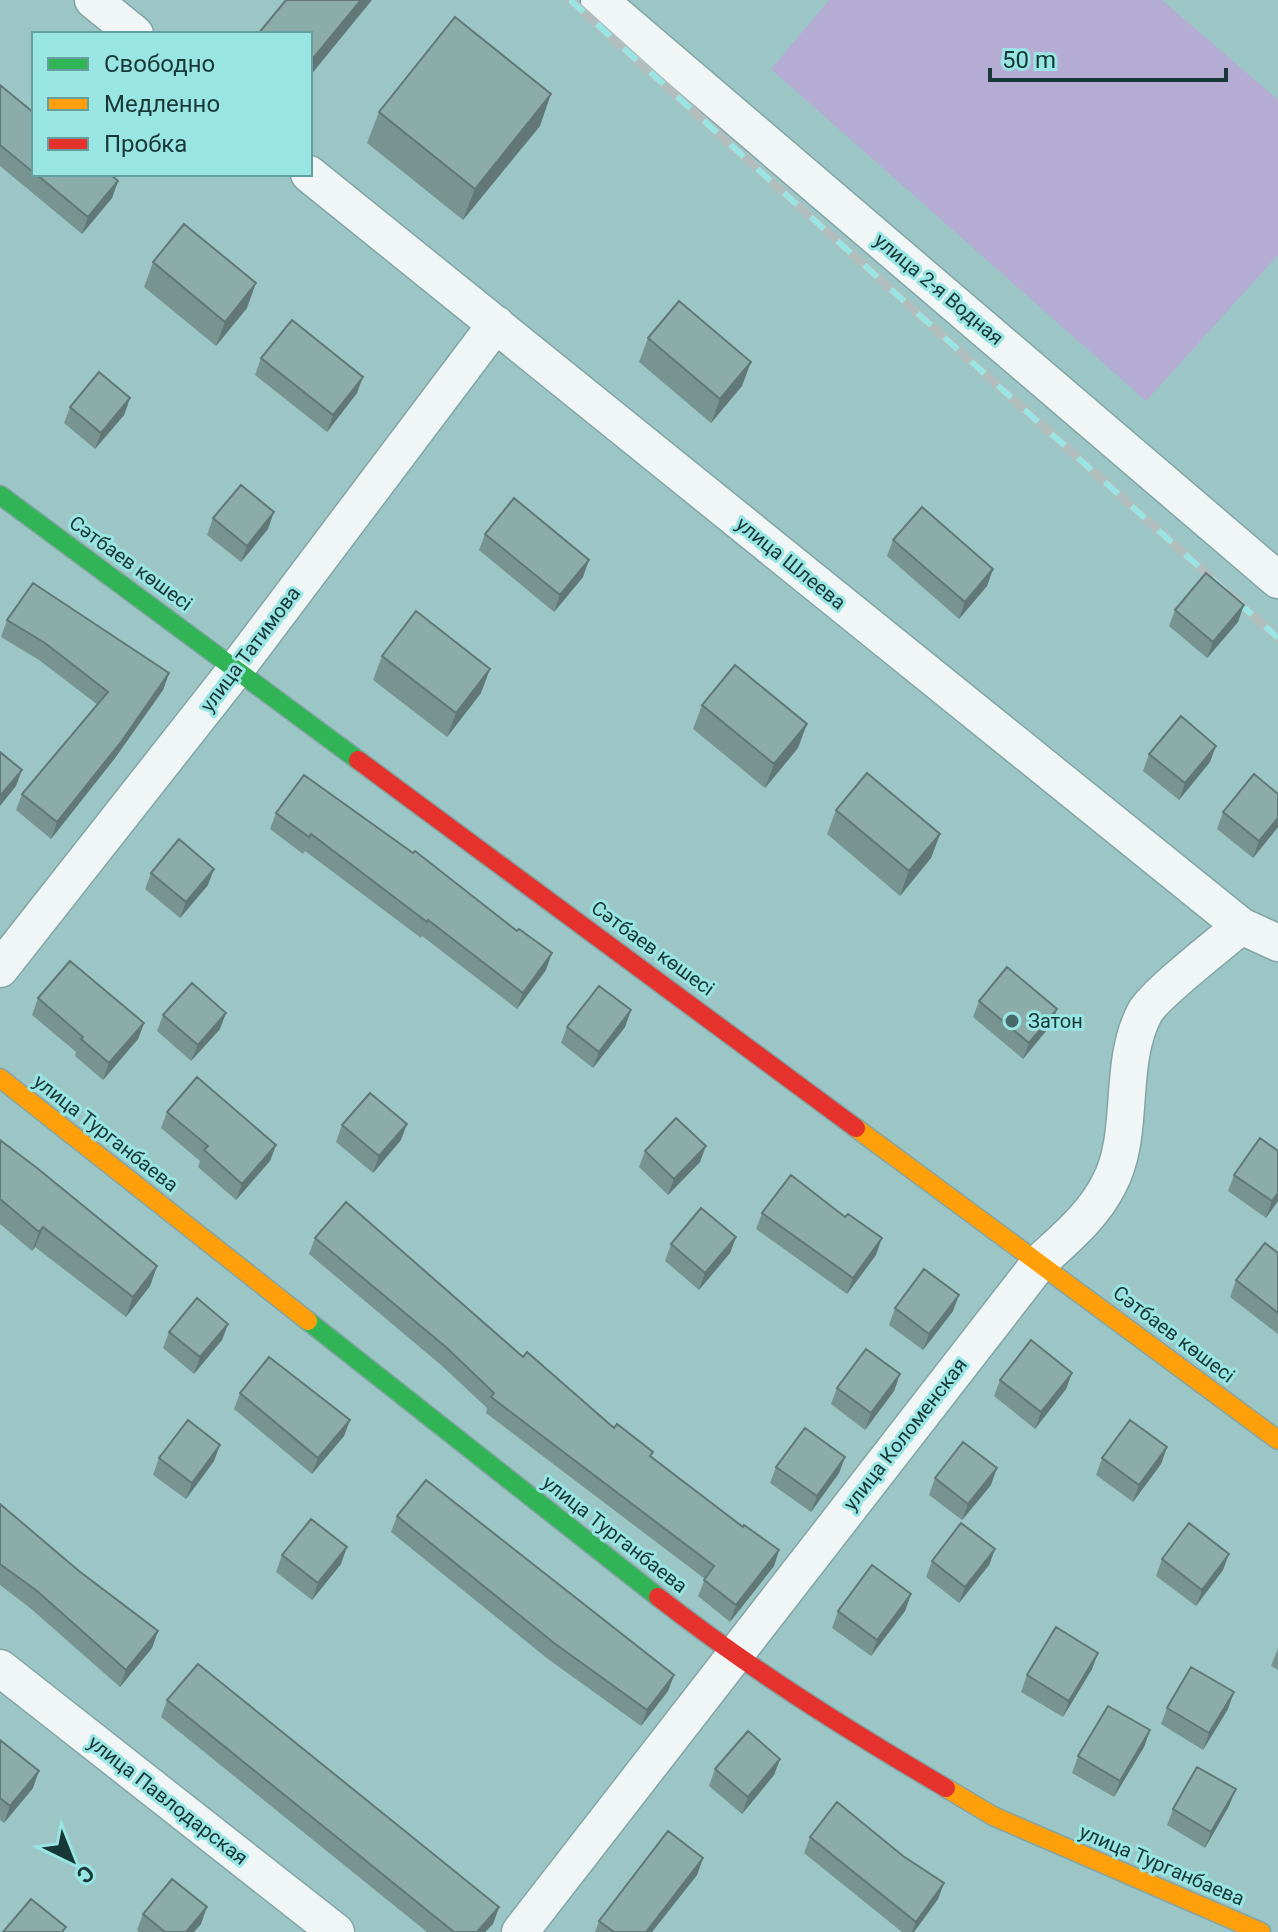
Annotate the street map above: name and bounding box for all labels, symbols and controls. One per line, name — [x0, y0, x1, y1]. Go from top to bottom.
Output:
legend — [32, 32, 312, 176]
scale bar — [990, 32, 1226, 82]
text: 50 m — [1002, 46, 1056, 74]
text: Свободно — [104, 50, 215, 78]
text: Медленно — [104, 90, 220, 118]
text: Пробка — [104, 130, 187, 158]
street label: улица 2-я Водная — [870, 228, 1008, 350]
street label: Сәтбаев көшесі — [65, 510, 197, 616]
street label: улица Шлеева — [731, 512, 851, 614]
street label: улица Татимова — [195, 582, 305, 716]
street label: Сәтбаев көшесі — [587, 895, 719, 1001]
place label: Затон — [1028, 1009, 1083, 1033]
marker: Затон — [1003, 1012, 1021, 1030]
street label: улица Турганбаева — [29, 1069, 183, 1197]
street label: Сәтбаев көшесі — [1108, 1280, 1240, 1388]
street label: улица Коломенская — [838, 1353, 972, 1515]
street label: улица Турганбаева — [538, 1470, 692, 1598]
street label: улица Павлодарская — [83, 1730, 253, 1870]
street label: улица Турганбаева — [1076, 1819, 1248, 1911]
north arrow — [32, 1820, 112, 1900]
text: С — [72, 1860, 99, 1888]

